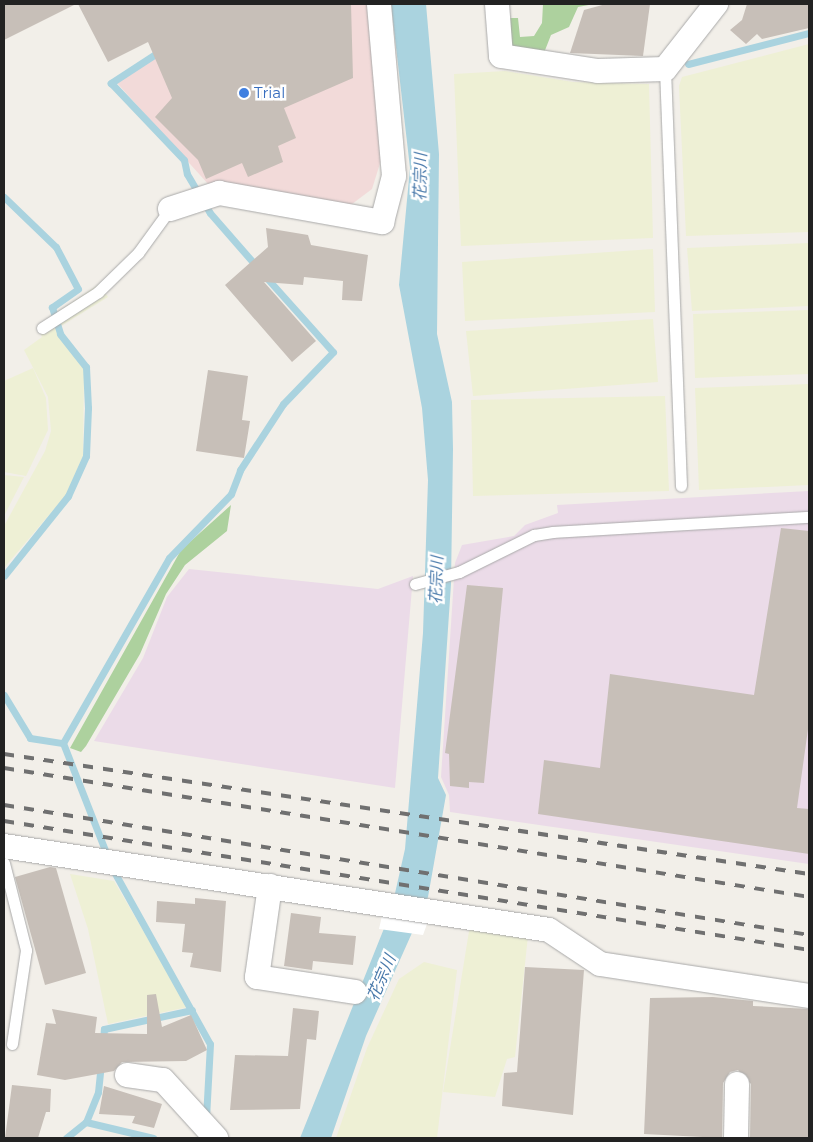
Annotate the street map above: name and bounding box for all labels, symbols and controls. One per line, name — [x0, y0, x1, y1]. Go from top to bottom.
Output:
place label: Trial — [254, 84, 285, 102]
marker: Trial — [238, 87, 250, 99]
water label: 花宗川 — [411, 153, 431, 201]
water label: 花宗川 — [427, 556, 447, 604]
water label: 花宗川 — [364, 952, 400, 1004]

